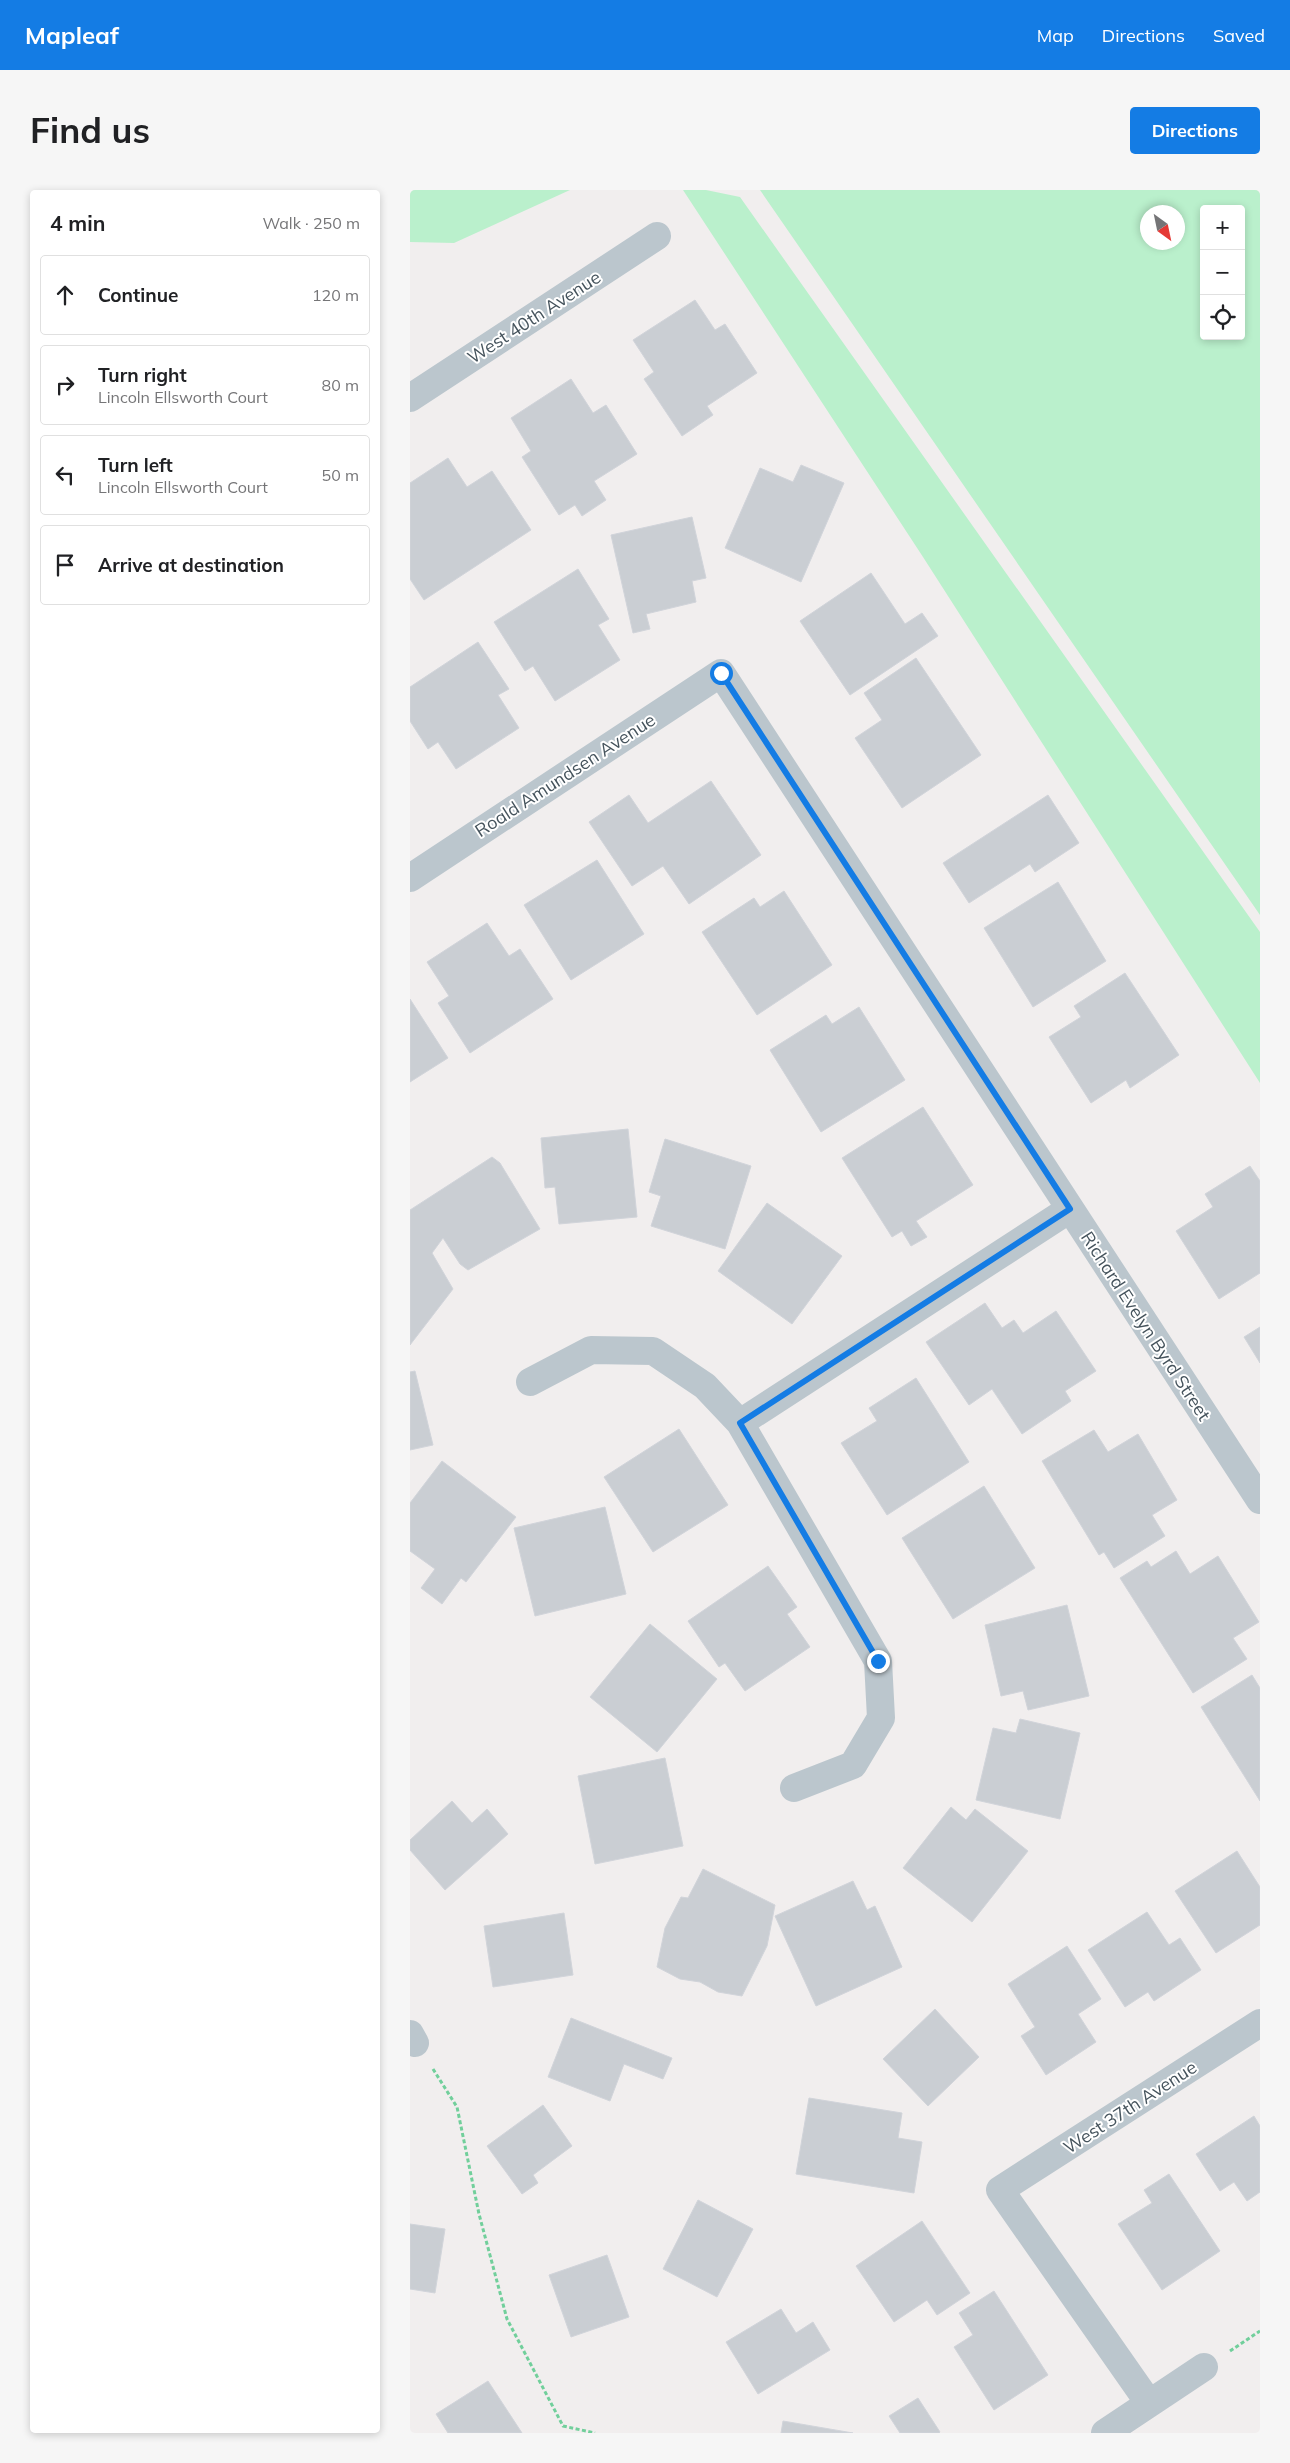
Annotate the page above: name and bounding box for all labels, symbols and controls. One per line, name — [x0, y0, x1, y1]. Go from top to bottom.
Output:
text: Mapleaf — [25, 20, 119, 50]
text: Map — [1037, 24, 1074, 47]
text: Directions — [1102, 24, 1185, 47]
text: Saved — [1213, 24, 1265, 47]
button: Directions — [1130, 107, 1260, 154]
text: Find us — [30, 108, 150, 152]
north arrow — [1140, 205, 1185, 250]
map controls — [1200, 205, 1245, 340]
button: + — [1200, 205, 1245, 250]
text: 4 min — [50, 210, 105, 236]
text: Walk · 250 m — [262, 213, 360, 233]
button: − — [1200, 250, 1245, 295]
street label: West 40th Avenue — [463, 265, 605, 369]
icon: ahead — [51, 281, 79, 309]
text: Continue — [98, 283, 178, 307]
text: 120 m — [312, 285, 359, 305]
button: locate — [1200, 295, 1245, 340]
text: Turn right — [98, 363, 187, 387]
icon: right — [51, 371, 79, 399]
text: 80 m — [322, 375, 359, 395]
text: Lincoln Ellsworth Court — [98, 387, 268, 407]
text: Turn left — [98, 453, 173, 477]
icon: left — [51, 461, 79, 489]
text: 50 m — [322, 465, 359, 485]
text: Lincoln Ellsworth Court — [98, 477, 268, 497]
icon: arrive — [51, 551, 79, 579]
text: Arrive at destination — [98, 553, 284, 577]
route start — [710, 662, 733, 685]
street label: Roald Amundsen Avenue — [470, 708, 660, 842]
street label: Richard Evelyn Byrd Street — [1076, 1227, 1216, 1425]
route end — [867, 1650, 890, 1673]
street label: West 37th Avenue — [1059, 2055, 1201, 2159]

